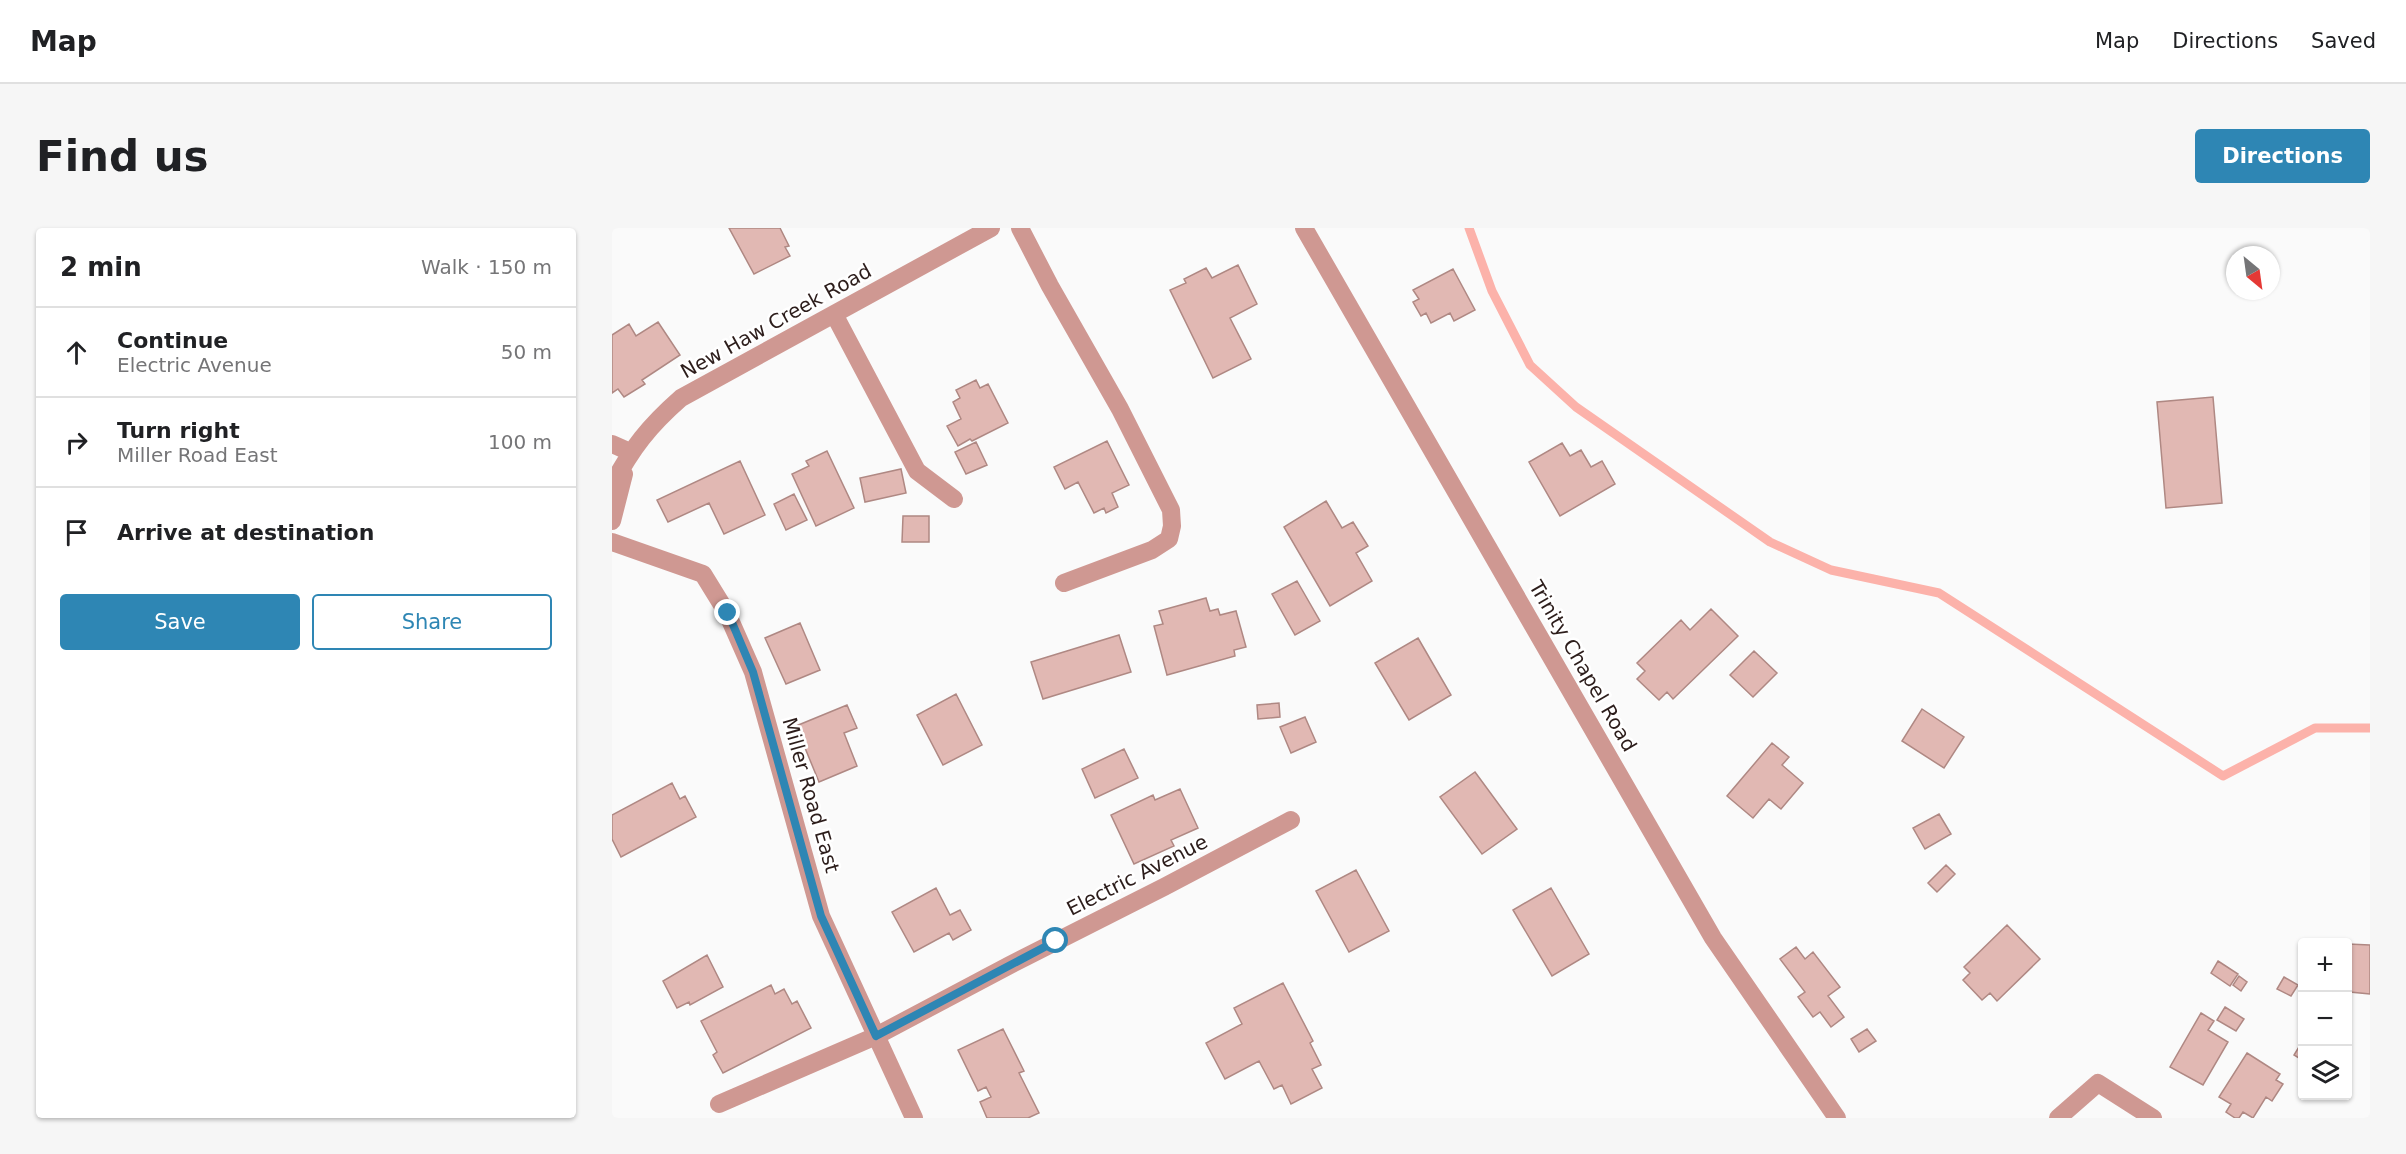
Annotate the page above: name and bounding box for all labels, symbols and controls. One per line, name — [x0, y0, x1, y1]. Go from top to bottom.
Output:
text: Map — [30, 25, 97, 58]
text: Map — [2095, 29, 2139, 53]
text: Directions — [2172, 29, 2278, 53]
text: Saved — [2311, 29, 2376, 53]
button: Directions — [2195, 129, 2370, 183]
text: Find us — [36, 132, 209, 181]
north arrow — [2226, 246, 2280, 300]
text: 2 min — [60, 252, 142, 282]
text: Walk · 150 m — [421, 255, 552, 279]
street label: New Haw Creek Road — [676, 259, 876, 383]
text: Continue — [117, 328, 228, 353]
icon: ahead — [60, 336, 93, 369]
text: 50 m — [501, 340, 552, 364]
text: Electric Avenue — [117, 353, 272, 377]
text: Turn right — [117, 418, 240, 443]
icon: right — [60, 426, 93, 459]
text: 100 m — [488, 430, 552, 454]
text: Miller Road East — [117, 443, 278, 467]
icon: arrive — [60, 516, 93, 549]
text: Arrive at destination — [117, 520, 374, 545]
street label: Trinity Chapel Road — [1524, 575, 1642, 756]
button: Save — [60, 594, 300, 650]
button: Share — [312, 594, 552, 650]
route end — [714, 599, 740, 625]
street label: Miller Road East — [777, 715, 845, 876]
street label: Electric Avenue — [1063, 829, 1211, 921]
route start — [1042, 927, 1068, 953]
map controls — [2298, 938, 2352, 1100]
button: + — [2298, 938, 2352, 992]
button: − — [2298, 992, 2352, 1046]
button: layers — [2298, 1046, 2352, 1100]

